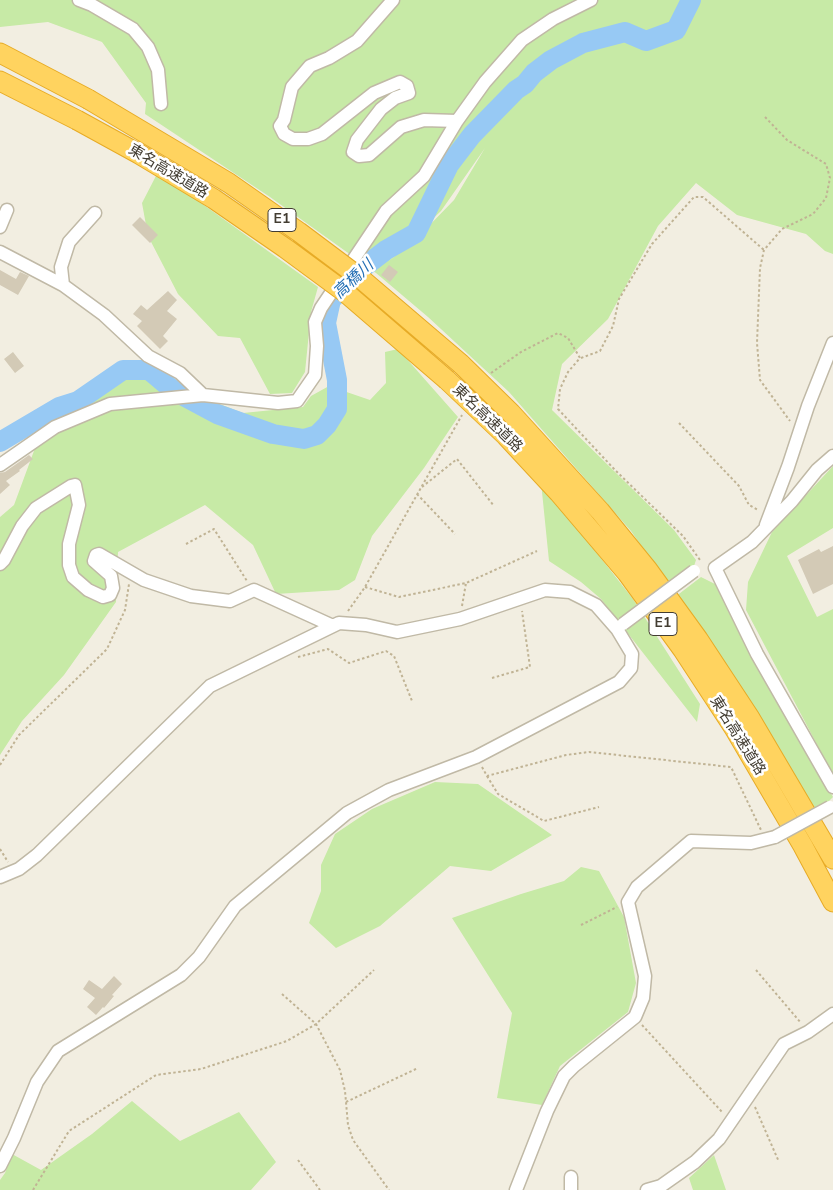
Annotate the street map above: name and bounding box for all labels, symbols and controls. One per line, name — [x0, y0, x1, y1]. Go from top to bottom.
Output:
street label: 東名高速道路 — [125, 141, 211, 203]
road number: E1 — [268, 208, 296, 232]
water label: 高橋川 — [330, 257, 378, 303]
street label: 東名高速道路 — [448, 381, 526, 457]
road number: E1 — [649, 612, 677, 636]
street label: 東名高速道路 — [706, 693, 768, 779]

